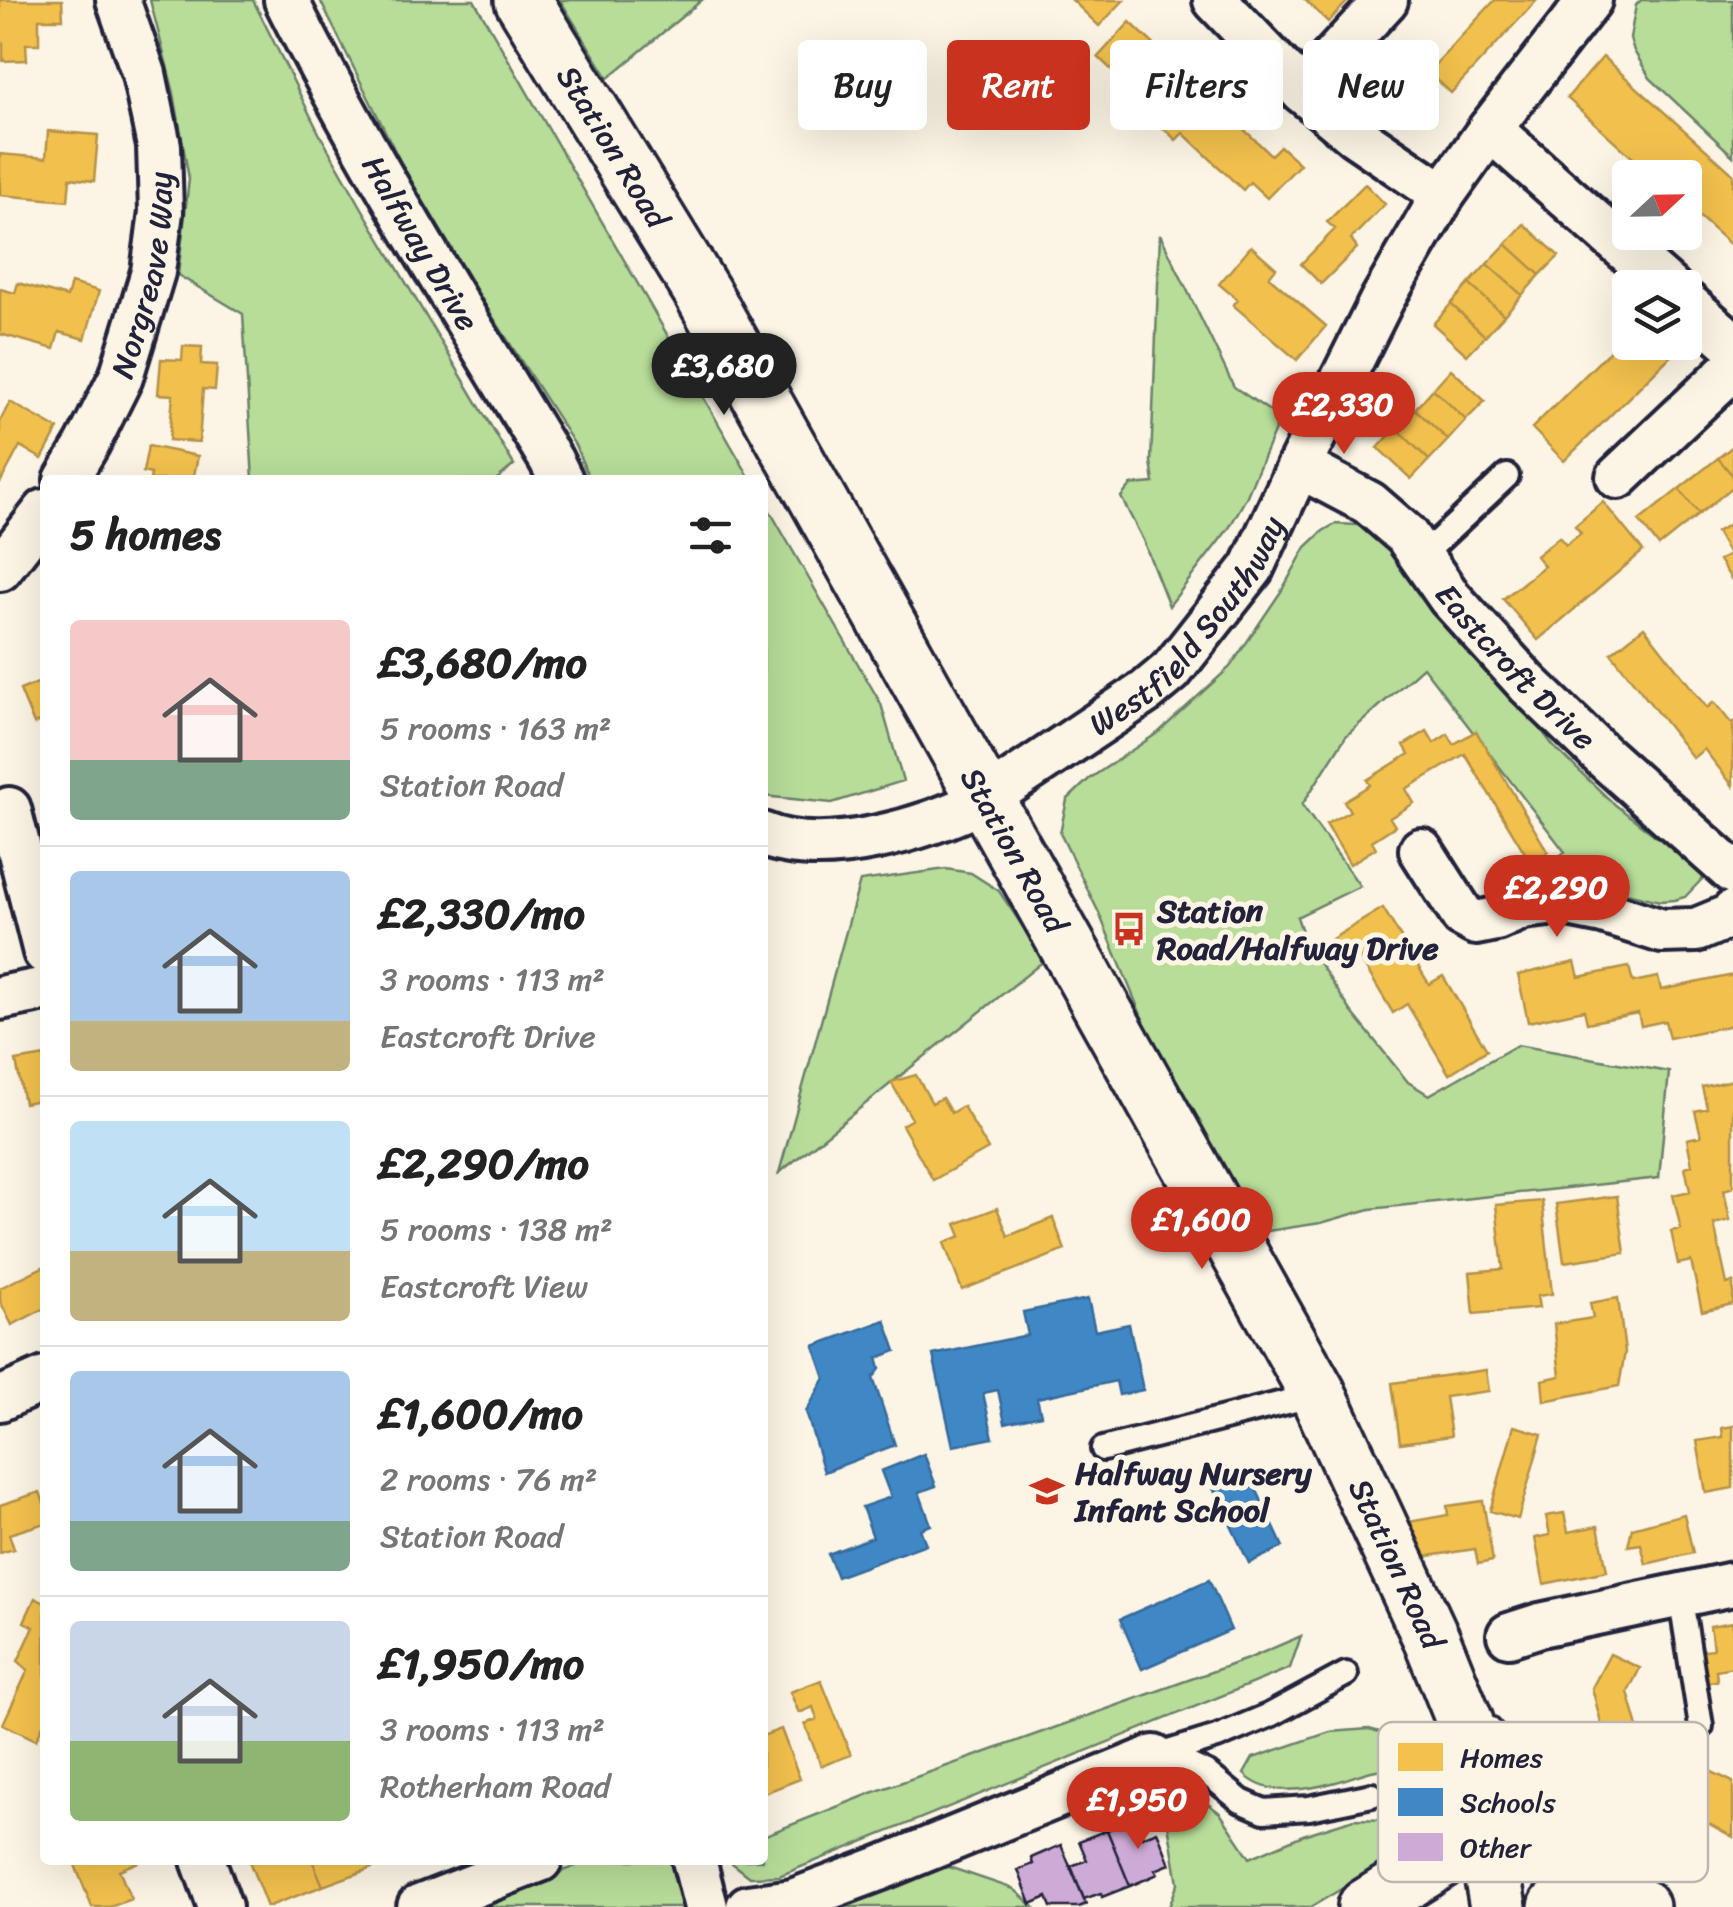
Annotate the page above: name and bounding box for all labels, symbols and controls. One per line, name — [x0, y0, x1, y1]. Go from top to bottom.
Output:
chip: Buy — [798, 40, 927, 130]
chip: Rent — [947, 40, 1090, 130]
chip: Filters — [1110, 40, 1283, 130]
chip: New — [1303, 40, 1439, 130]
street label: Station Road — [541, 54, 686, 241]
street label: Halfway Drive — [346, 144, 495, 343]
north arrow — [1612, 160, 1702, 250]
map controls — [1612, 160, 1702, 360]
street label: Norgreave Way — [94, 171, 190, 385]
button: layers — [1612, 270, 1702, 360]
pin: £3,680 — [643, 333, 805, 418]
text: £3,680 — [674, 337, 774, 394]
pin: £2,330 — [1263, 372, 1425, 457]
text: £2,330 — [1294, 376, 1394, 433]
text: 5 homes — [70, 498, 221, 572]
street label: Westfield Southway — [1076, 506, 1301, 751]
icon: filters — [683, 508, 738, 563]
street label: Eastcroft Drive — [1419, 571, 1610, 765]
text: £3,680/mo — [380, 626, 587, 700]
icon: home — [150, 660, 270, 780]
text: 5 rooms · 163 m² — [380, 700, 611, 757]
street label: Station Road — [944, 756, 1085, 946]
text: Station Road — [380, 757, 563, 814]
pin: £2,290 — [1476, 855, 1638, 940]
text: £2,290 — [1506, 859, 1608, 916]
text: £2,330/mo — [380, 877, 585, 951]
place label: Station Road/Halfway Drive — [1156, 883, 1439, 977]
bus stop icon: Station Road/Halfway Drive — [1110, 910, 1148, 948]
icon: home — [150, 911, 270, 1031]
text: 3 rooms · 113 m² — [380, 951, 605, 1008]
text: Eastcroft Drive — [380, 1008, 596, 1065]
text: £2,290/mo — [380, 1127, 589, 1201]
icon: home — [150, 1161, 270, 1281]
pin: £1,600 — [1121, 1187, 1283, 1272]
text: £1,600 — [1153, 1191, 1251, 1248]
text: 5 rooms · 138 m² — [380, 1201, 612, 1258]
text: Eastcroft View — [380, 1258, 588, 1315]
text: £1,600/mo — [380, 1377, 583, 1451]
icon: home — [150, 1411, 270, 1531]
place label: Halfway Nursery Infant School — [1073, 1445, 1313, 1539]
text: 2 rooms · 76 m² — [380, 1451, 597, 1508]
street label: Station Road — [1332, 1469, 1462, 1661]
school or university icon: Halfway Nursery Infant School — [1028, 1472, 1066, 1510]
text: Station Road — [380, 1508, 563, 1565]
text: £1,950/mo — [380, 1627, 584, 1701]
icon: home — [150, 1661, 270, 1781]
text: 3 rooms · 113 m² — [380, 1701, 605, 1758]
legend — [1378, 1722, 1708, 1882]
text: Homes — [1460, 1733, 1543, 1782]
text: Rotherham Road — [380, 1758, 610, 1815]
pin: £1,950 — [1057, 1767, 1219, 1852]
text: £1,950 — [1089, 1771, 1187, 1828]
text: Schools — [1460, 1778, 1556, 1827]
text: Other — [1460, 1823, 1532, 1872]

